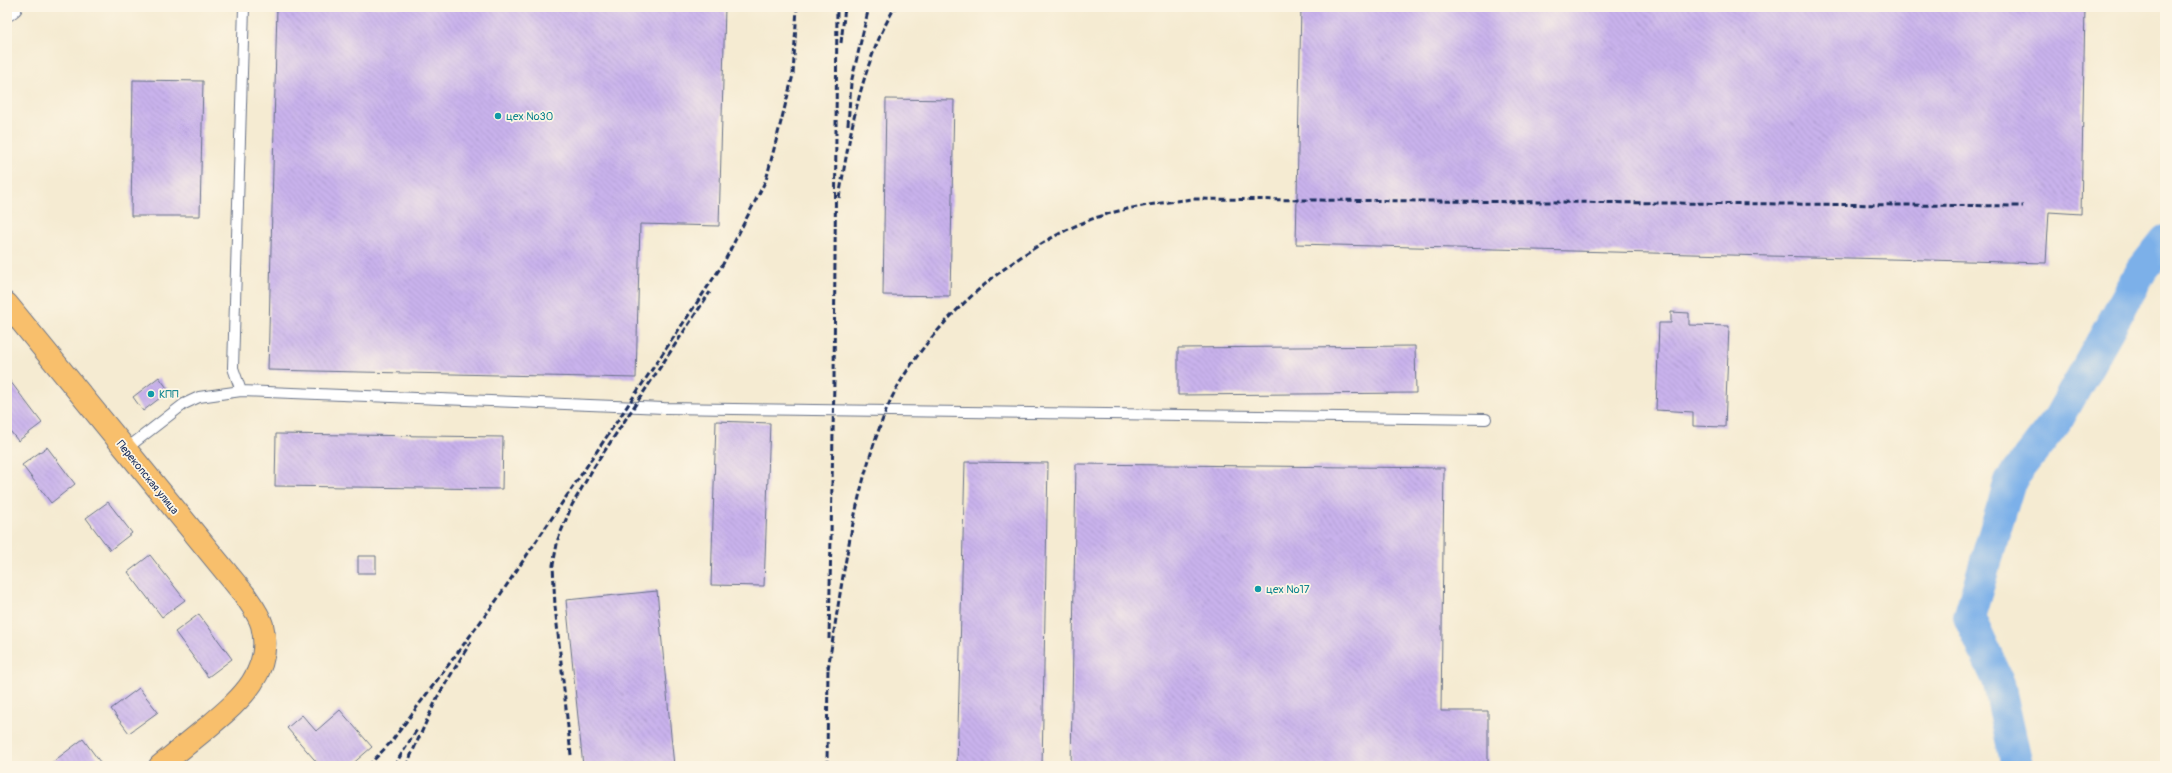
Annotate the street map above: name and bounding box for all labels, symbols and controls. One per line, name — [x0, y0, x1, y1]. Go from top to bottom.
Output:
place label: цех №30 — [506, 110, 553, 123]
marker: цех №30 — [493, 111, 503, 121]
place label: КПП — [159, 388, 179, 401]
marker: КПП — [146, 389, 156, 399]
street label: Перекопская улица — [114, 438, 181, 517]
place label: цех №17 — [1266, 583, 1310, 596]
marker: цех №17 — [1253, 584, 1263, 594]

